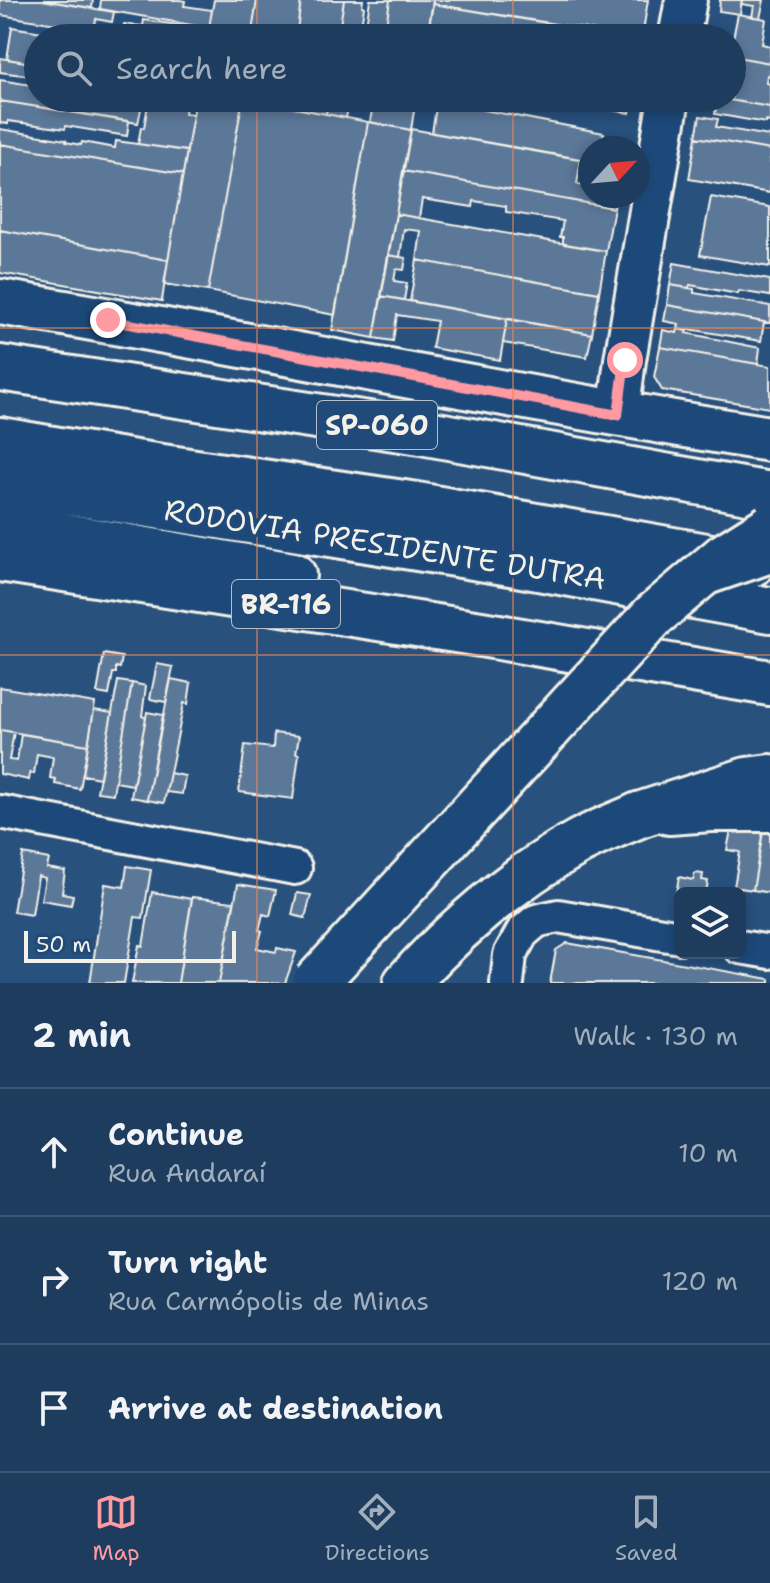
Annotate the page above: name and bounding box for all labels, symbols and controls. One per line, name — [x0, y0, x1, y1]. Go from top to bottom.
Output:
search box — [24, 24, 746, 112]
icon: search — [52, 46, 96, 90]
text: Search here — [116, 48, 287, 89]
north arrow — [578, 136, 650, 208]
route end — [90, 302, 126, 338]
route start — [607, 342, 643, 378]
road number: SP-060 — [317, 401, 437, 449]
street label: RODOVIA PRESIDENTE DUTRA — [161, 489, 609, 599]
road number: BR-116 — [232, 580, 340, 628]
map controls — [674, 887, 746, 959]
button: layers — [674, 887, 746, 959]
scale bar — [24, 927, 236, 963]
text: 50 m — [36, 930, 91, 959]
text: 2 min — [32, 1012, 131, 1058]
text: Walk · 130 m — [573, 1018, 738, 1053]
text: Continue — [108, 1114, 244, 1155]
icon: ahead — [32, 1130, 76, 1174]
text: 10 m — [678, 1135, 738, 1170]
text: Rua Andaraí — [108, 1155, 266, 1190]
text: Turn right — [108, 1242, 267, 1283]
icon: right — [32, 1258, 76, 1302]
text: 120 m — [662, 1263, 738, 1298]
text: Rua Carmópolis de Minas — [108, 1283, 429, 1318]
icon: arrive — [32, 1386, 76, 1430]
text: Arrive at destination — [108, 1388, 443, 1429]
tab: Map — [93, 1490, 140, 1567]
tab: Directions — [325, 1490, 430, 1567]
tab: Saved — [615, 1490, 677, 1567]

